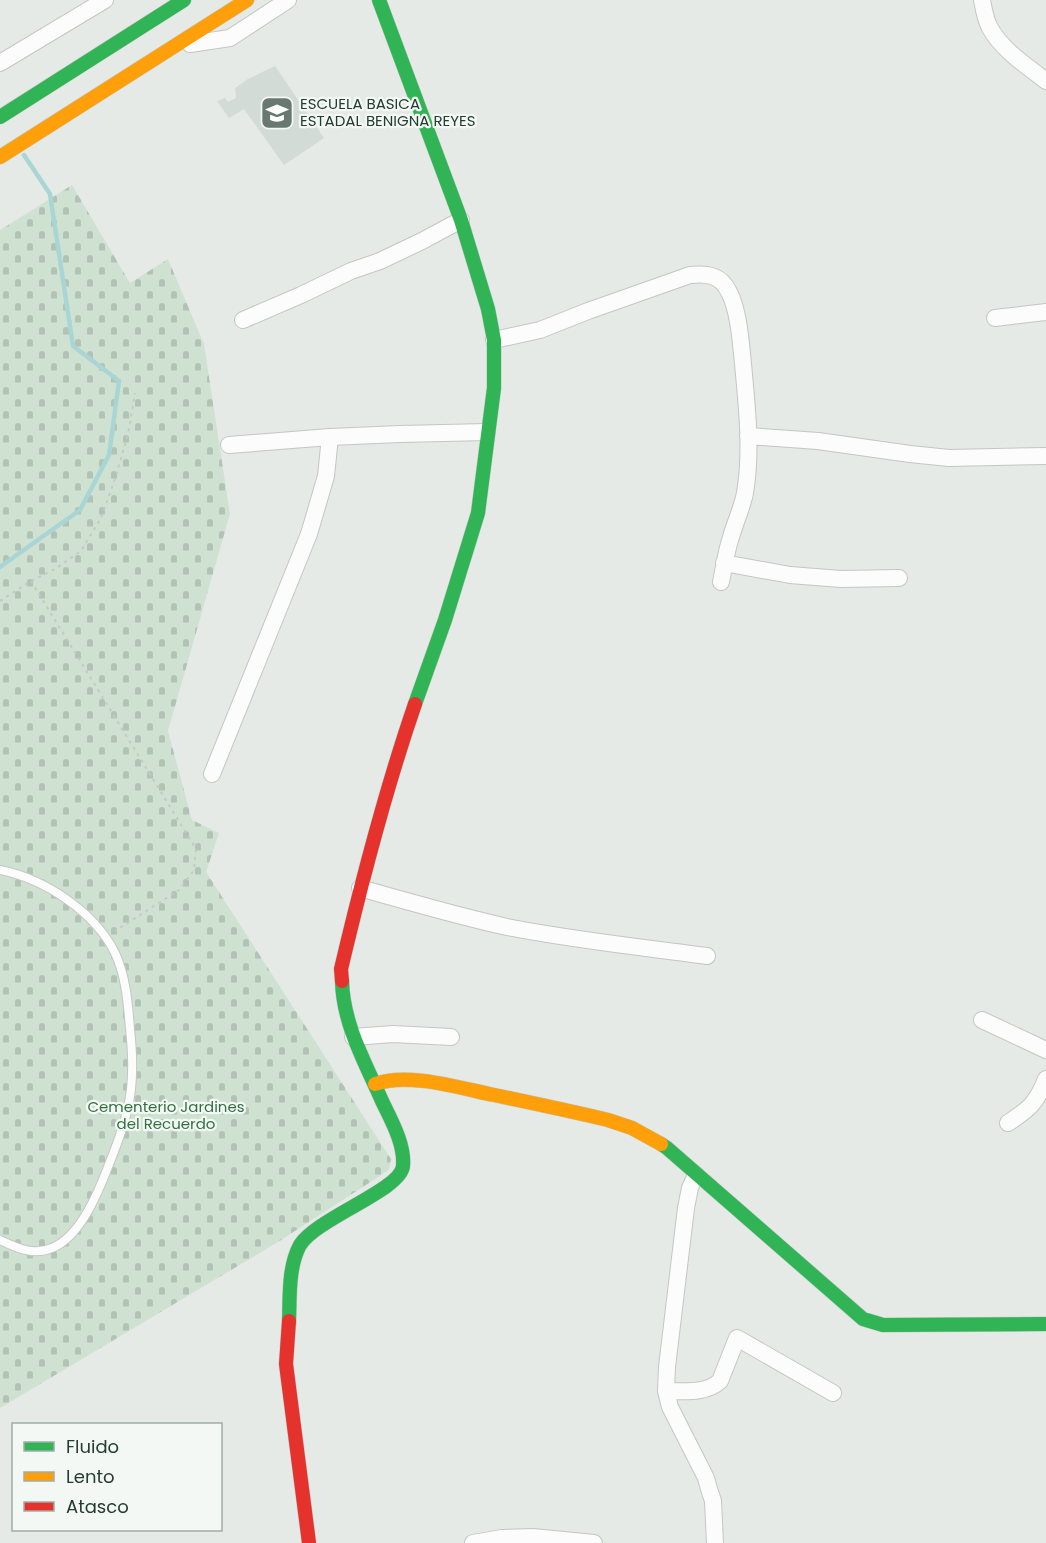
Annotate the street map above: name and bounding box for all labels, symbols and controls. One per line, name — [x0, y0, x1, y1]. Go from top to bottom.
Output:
place label: ESCUELA BASICA ESTADAL BENIGNA REYES — [300, 93, 475, 131]
school or university icon: ESCUELA BASICA ESTADAL BENIGNA REYES — [259, 95, 295, 131]
park label: Cementerio Jardines del Recuerdo — [87, 1096, 245, 1134]
legend — [12, 1423, 222, 1531]
text: Fluido — [66, 1434, 119, 1459]
text: Lento — [66, 1464, 115, 1489]
text: Atasco — [66, 1494, 129, 1519]

